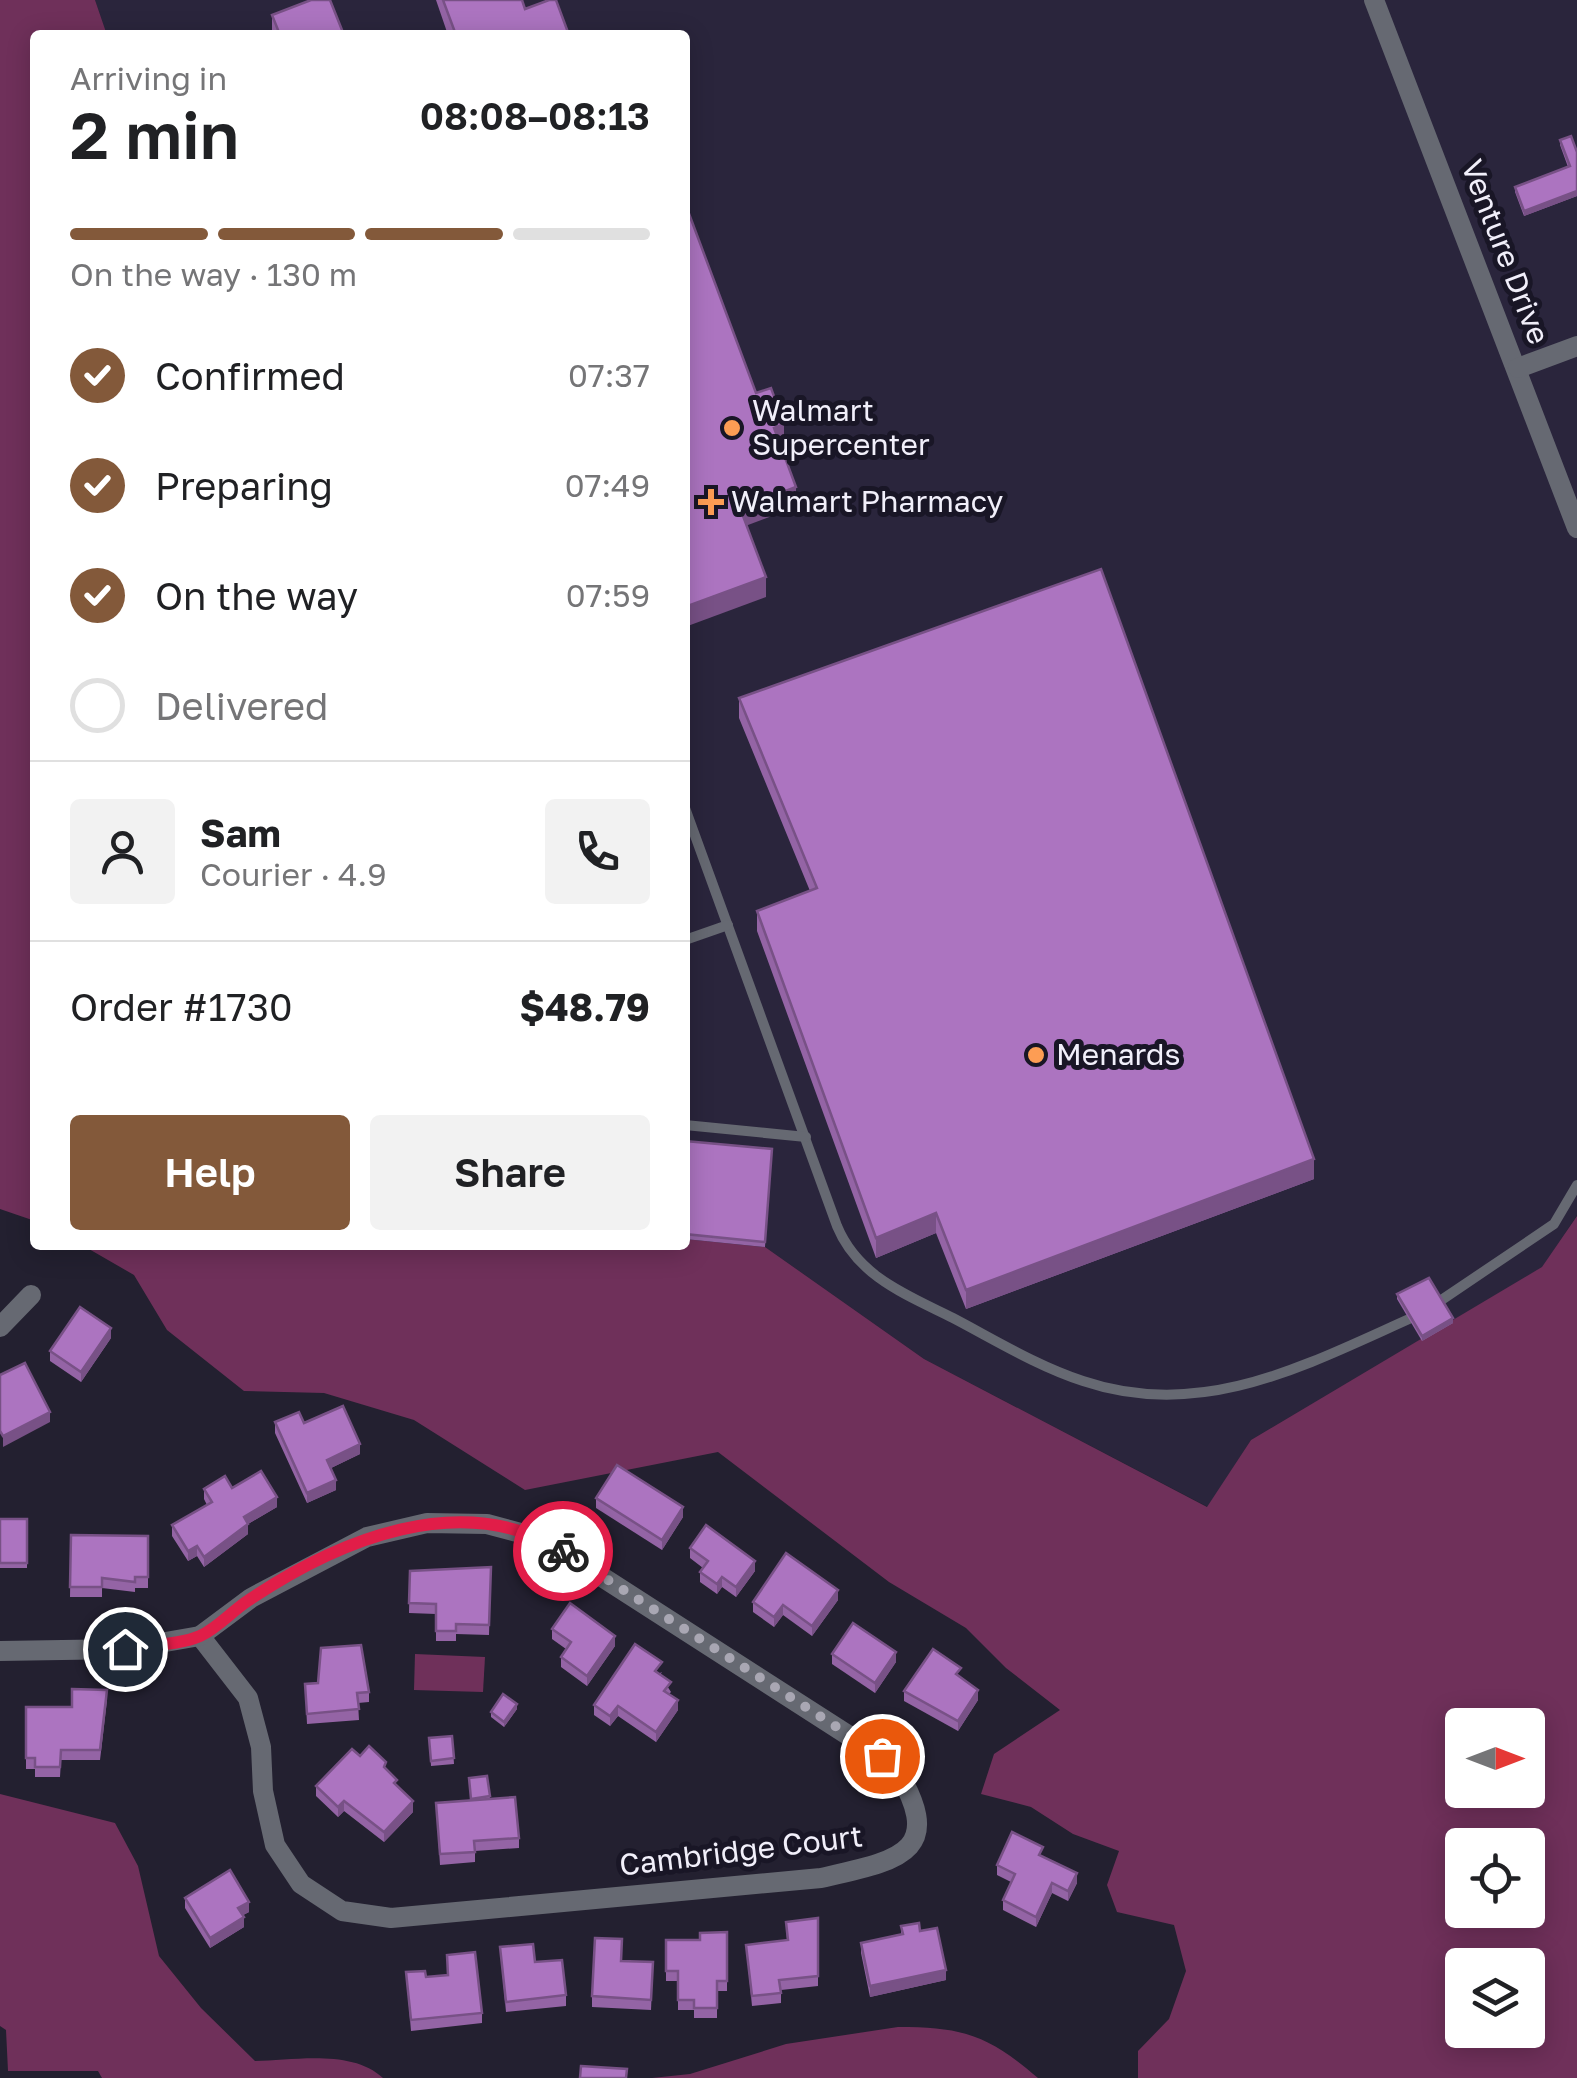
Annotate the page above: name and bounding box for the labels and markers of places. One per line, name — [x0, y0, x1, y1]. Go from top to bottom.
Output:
place label: Walmart Supercenter — [752, 392, 930, 462]
marker: Walmart Supercenter — [721, 417, 743, 439]
place label: Walmart Pharmacy — [731, 483, 1003, 519]
marker: Walmart Pharmacy — [700, 491, 722, 513]
place label: Menards — [1056, 1036, 1180, 1072]
marker: Menards — [1025, 1044, 1047, 1066]
pin — [83, 1607, 168, 1692]
pin — [840, 1714, 925, 1799]

